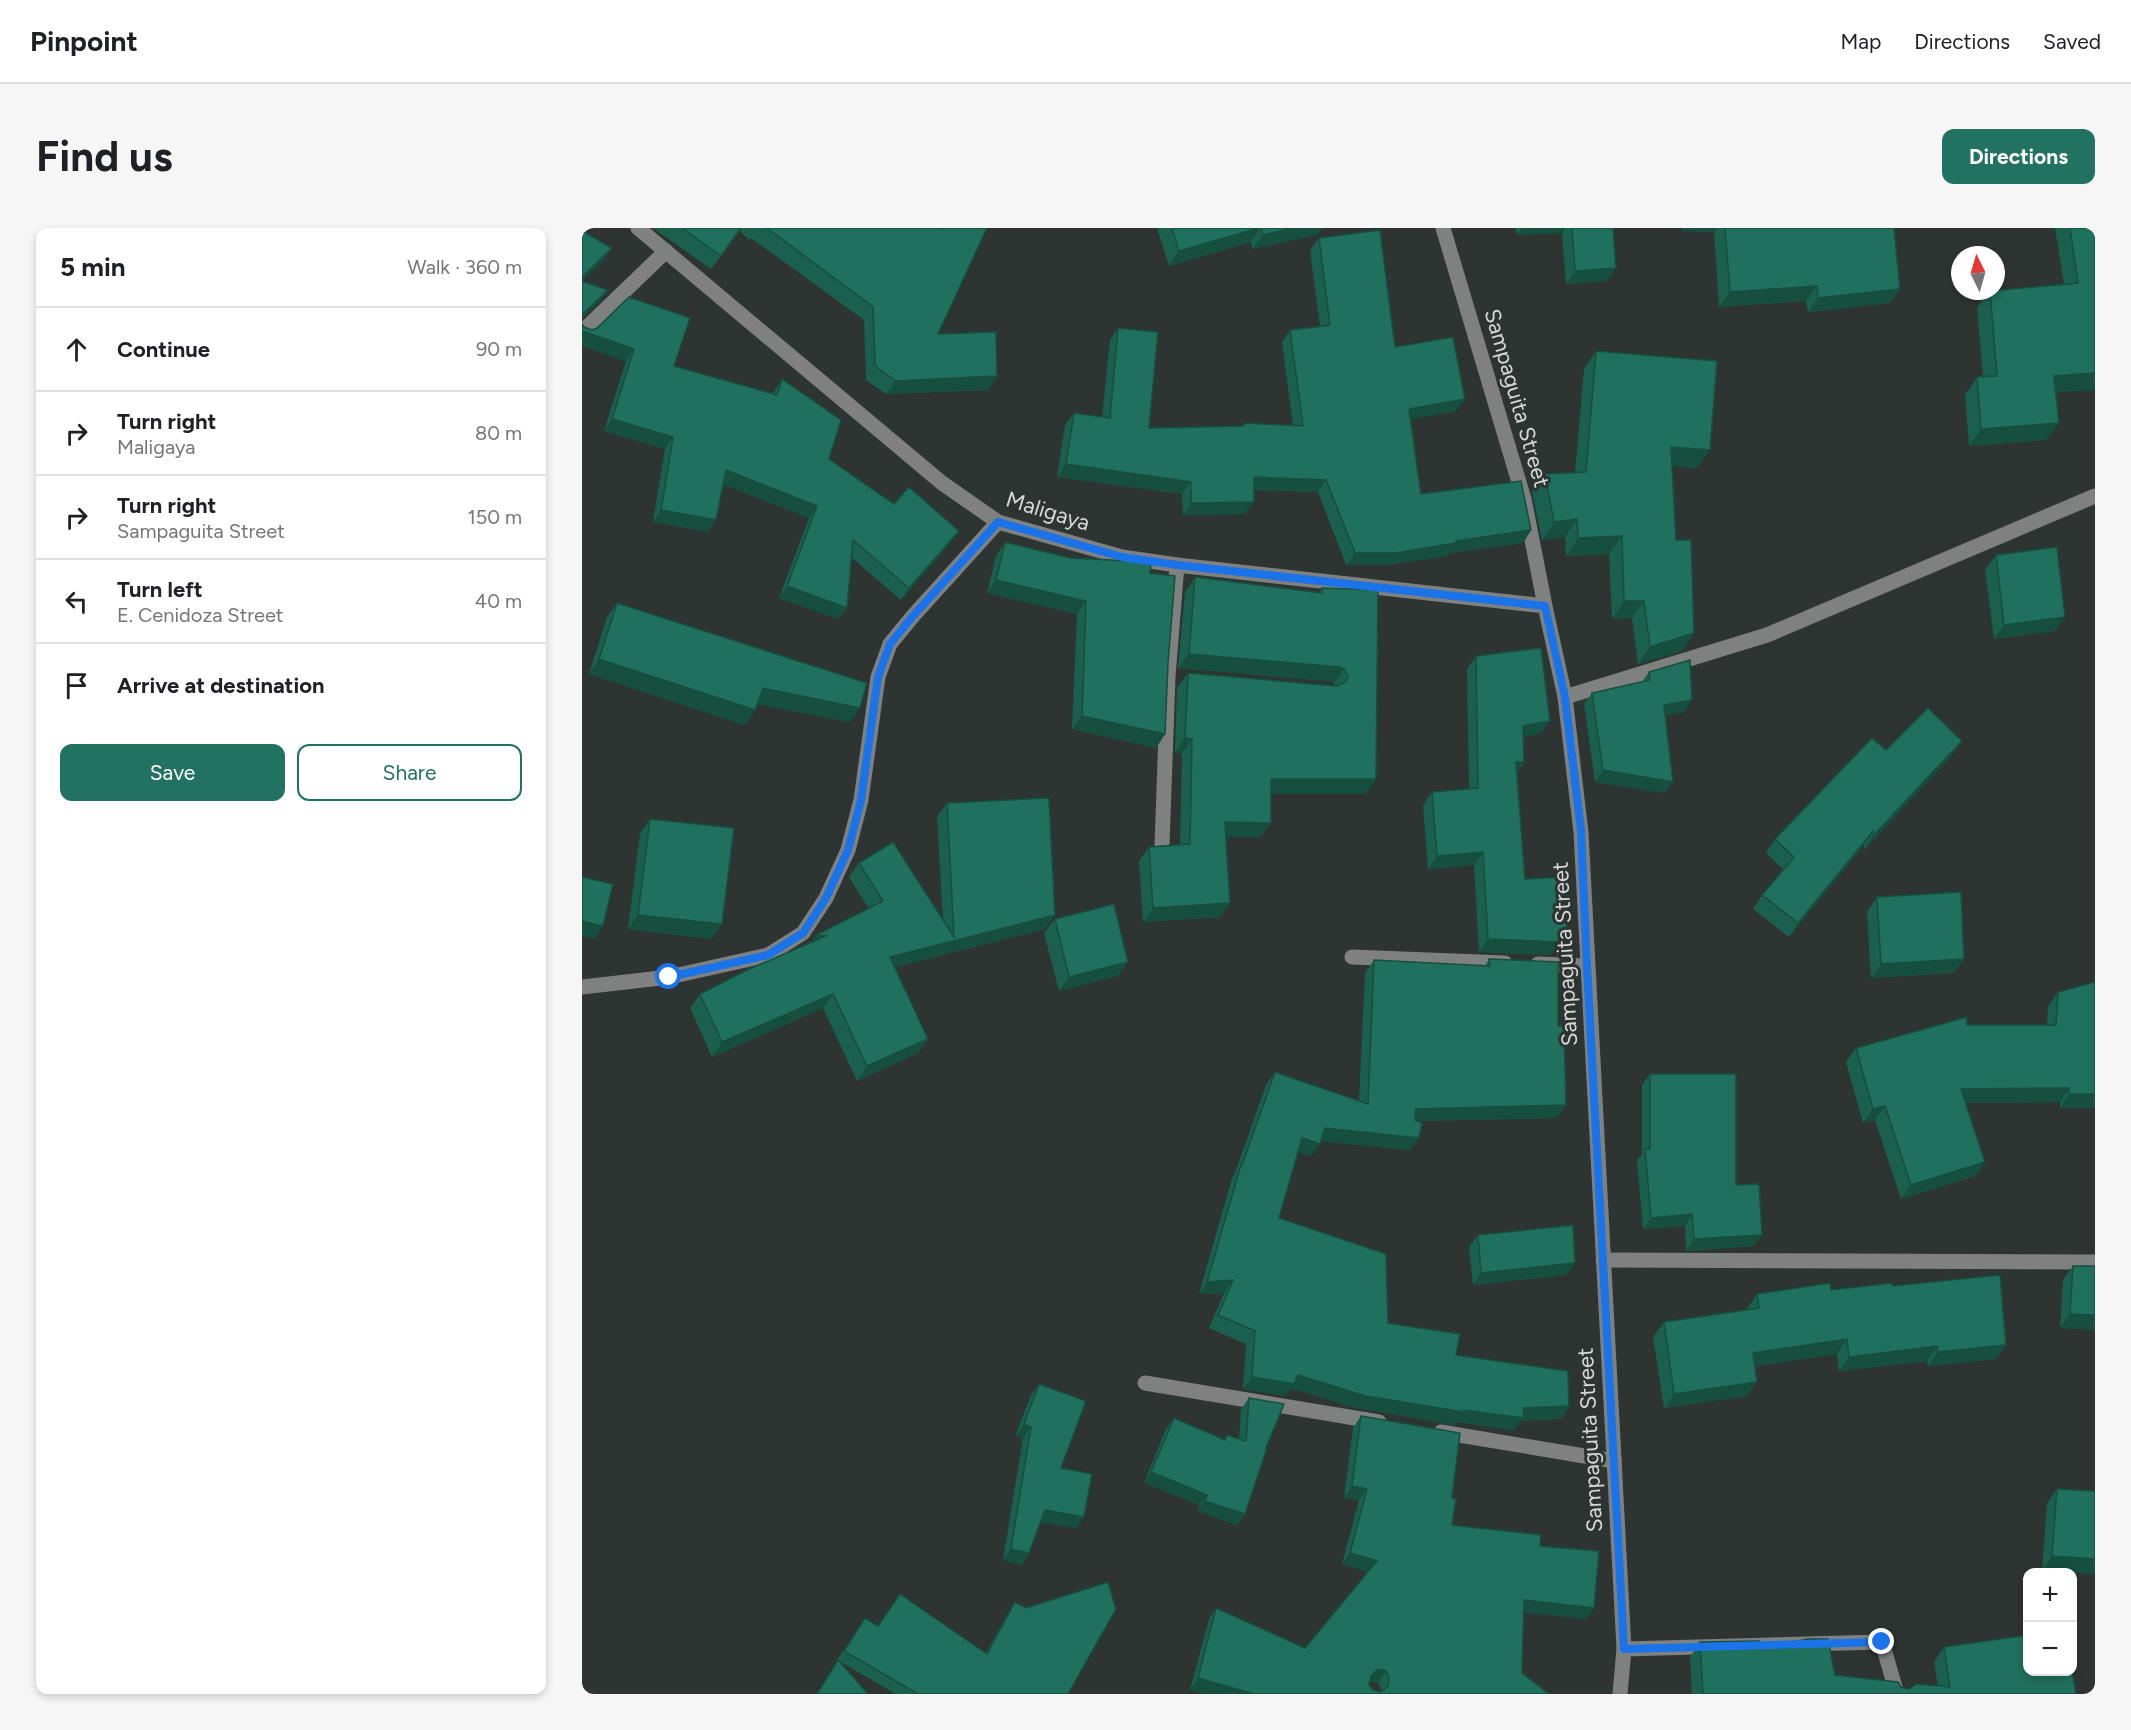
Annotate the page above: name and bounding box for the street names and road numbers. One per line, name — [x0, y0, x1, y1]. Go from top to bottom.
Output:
street label: Sampaguita Street — [1479, 306, 1555, 490]
street label: Maligaya — [1003, 485, 1093, 537]
street label: Sampaguita Street — [1547, 861, 1583, 1047]
street label: Sampaguita Street — [1572, 1347, 1608, 1533]

